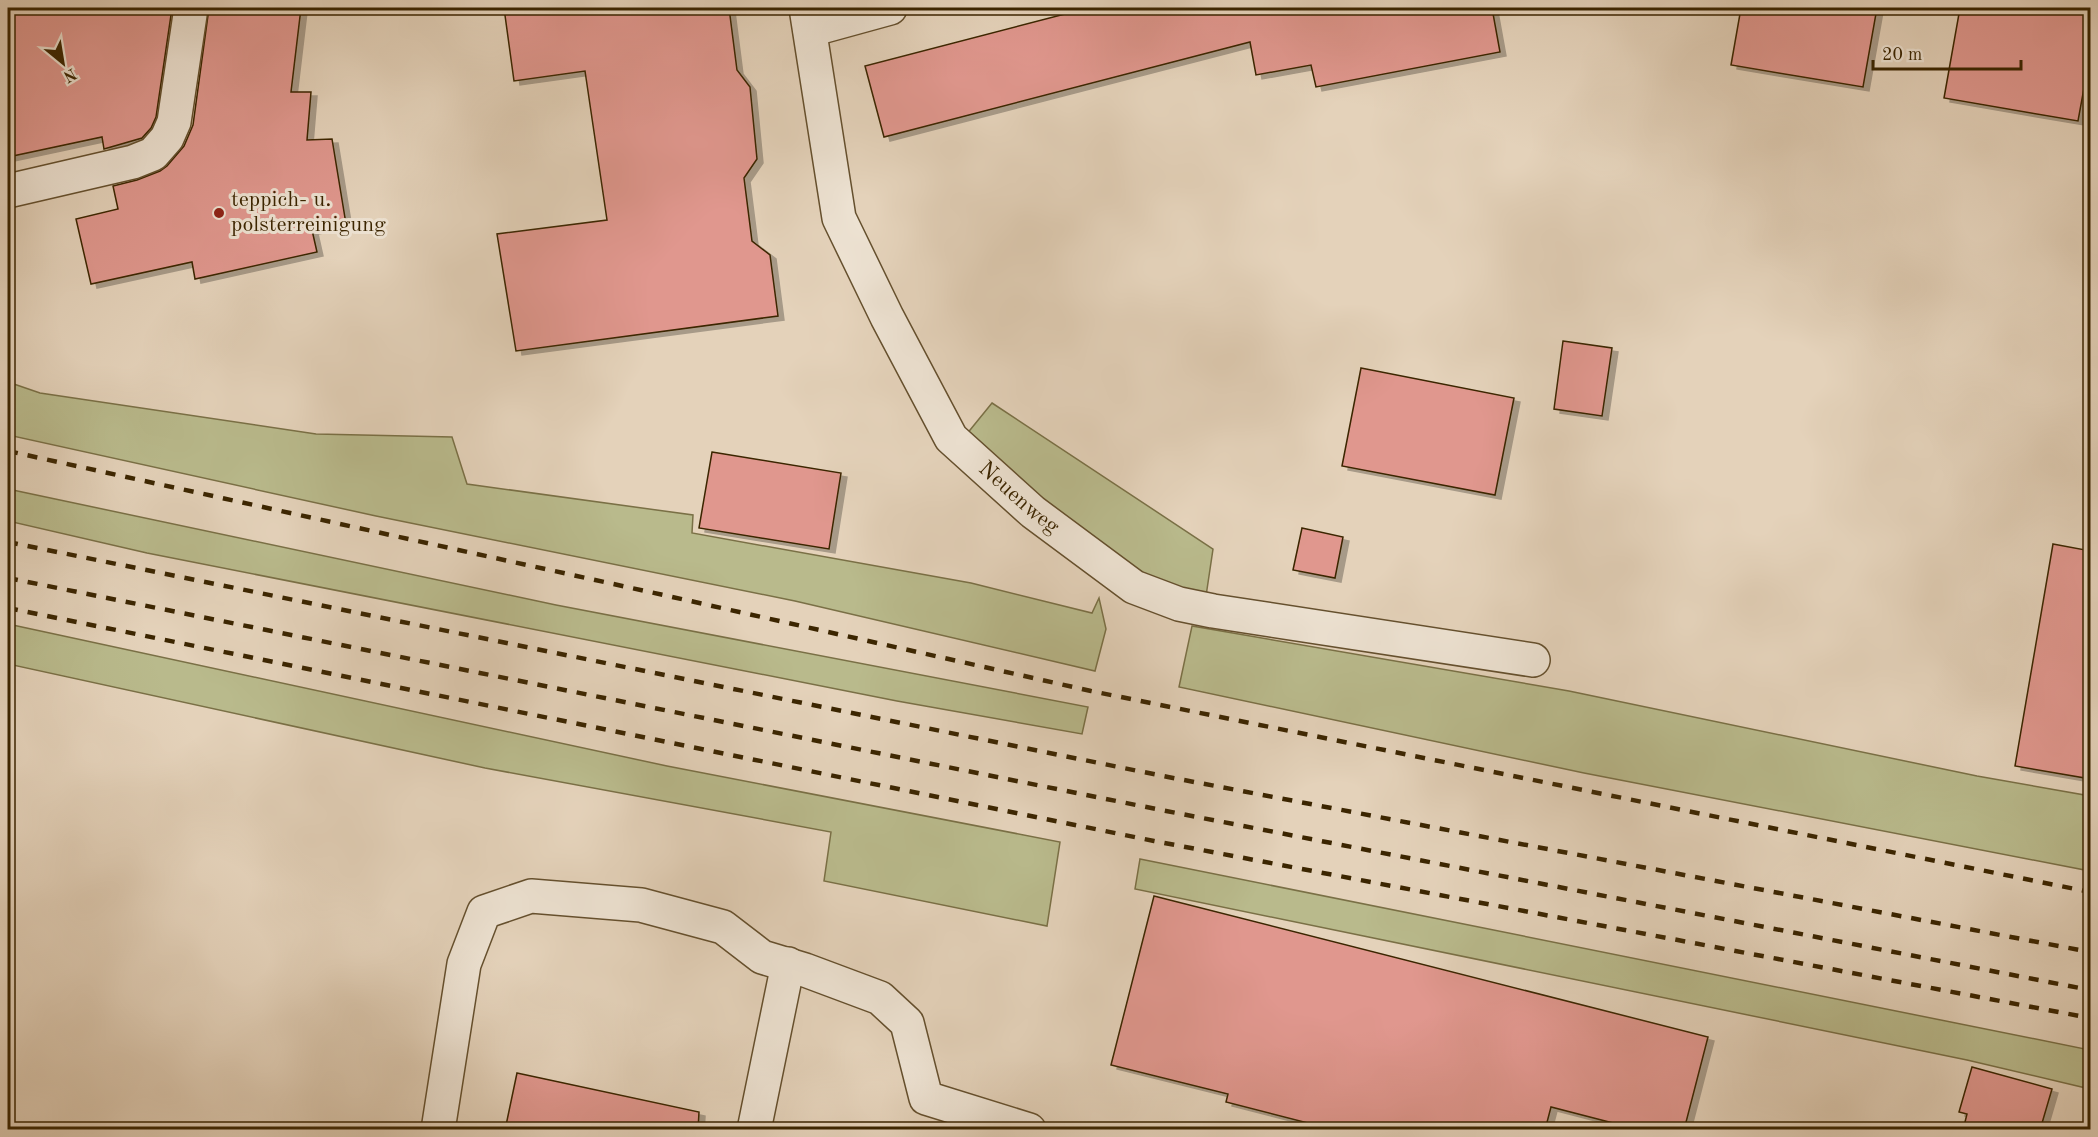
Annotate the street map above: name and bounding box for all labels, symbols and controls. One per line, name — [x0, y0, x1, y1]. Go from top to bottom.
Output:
north arrow — [33, 33, 93, 93]
scale bar — [1873, 33, 2022, 71]
text: 20 m — [1882, 46, 1922, 64]
text: N — [60, 64, 79, 85]
place label: teppich- u. polsterreinigung — [231, 189, 386, 236]
marker: teppich- u. polsterreinigung — [212, 206, 226, 220]
street label: Neuenweg — [974, 457, 1063, 538]

